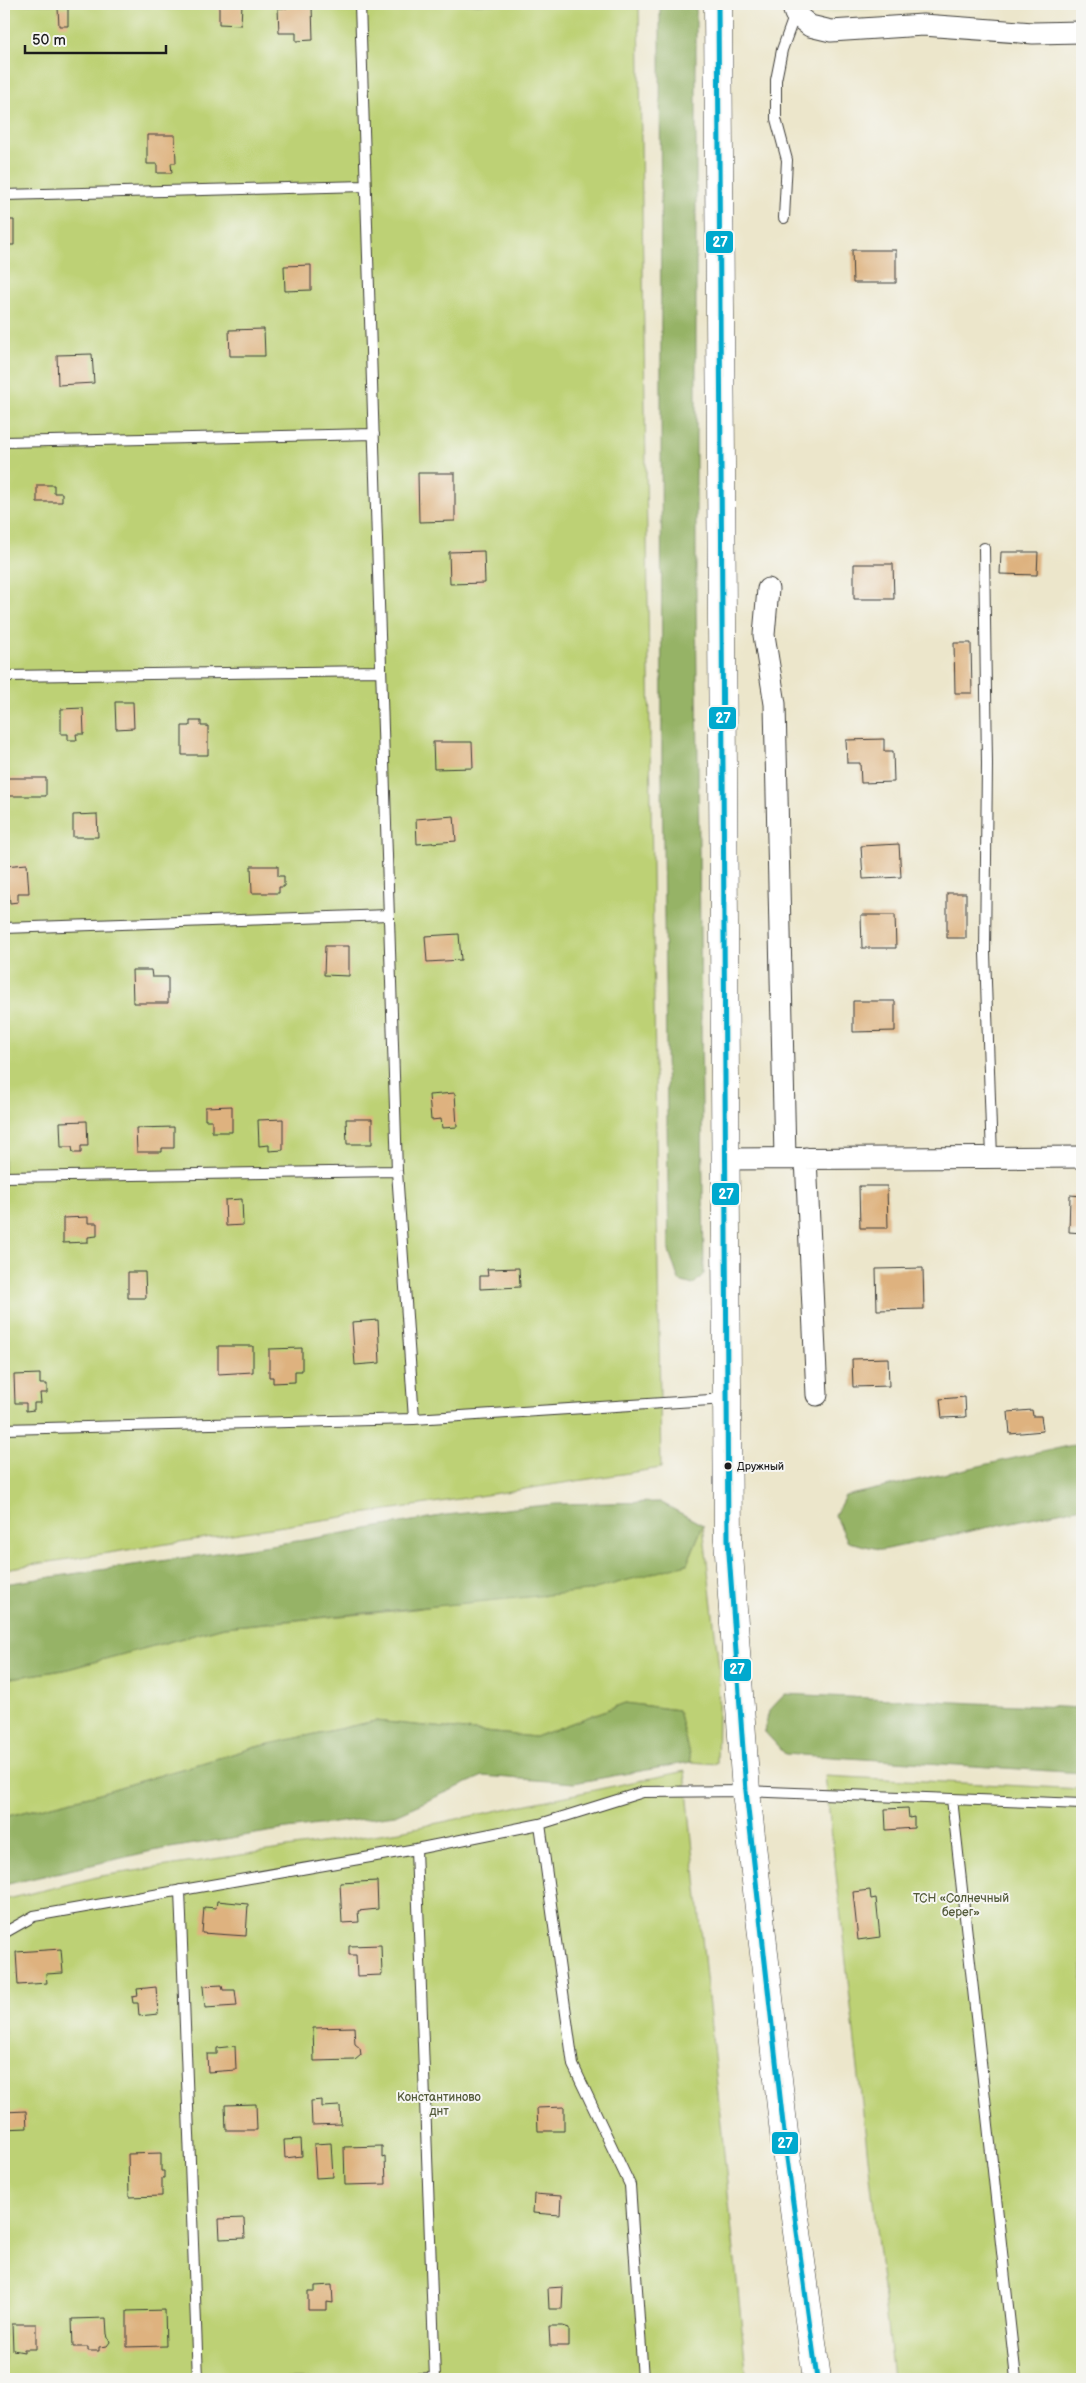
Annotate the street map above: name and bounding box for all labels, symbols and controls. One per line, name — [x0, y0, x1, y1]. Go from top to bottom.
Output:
scale bar — [25, 22, 166, 54]
text: 50 m — [32, 31, 66, 50]
line badge: 27 — [705, 230, 734, 254]
text: 27 — [712, 234, 728, 251]
line badge: 27 — [708, 706, 737, 730]
text: 27 — [715, 710, 731, 727]
line badge: 27 — [711, 1182, 740, 1206]
text: 27 — [718, 1186, 734, 1203]
place label: Дружный — [737, 1460, 784, 1473]
marker: Дружный — [723, 1461, 733, 1471]
line badge: 27 — [723, 1658, 752, 1682]
text: 27 — [729, 1661, 745, 1678]
park label: ТСН «Солнечный берег» — [913, 1891, 1009, 1920]
park label: Константиново днт — [397, 2090, 481, 2119]
line badge: 27 — [771, 2131, 799, 2155]
text: 27 — [777, 2135, 793, 2152]

